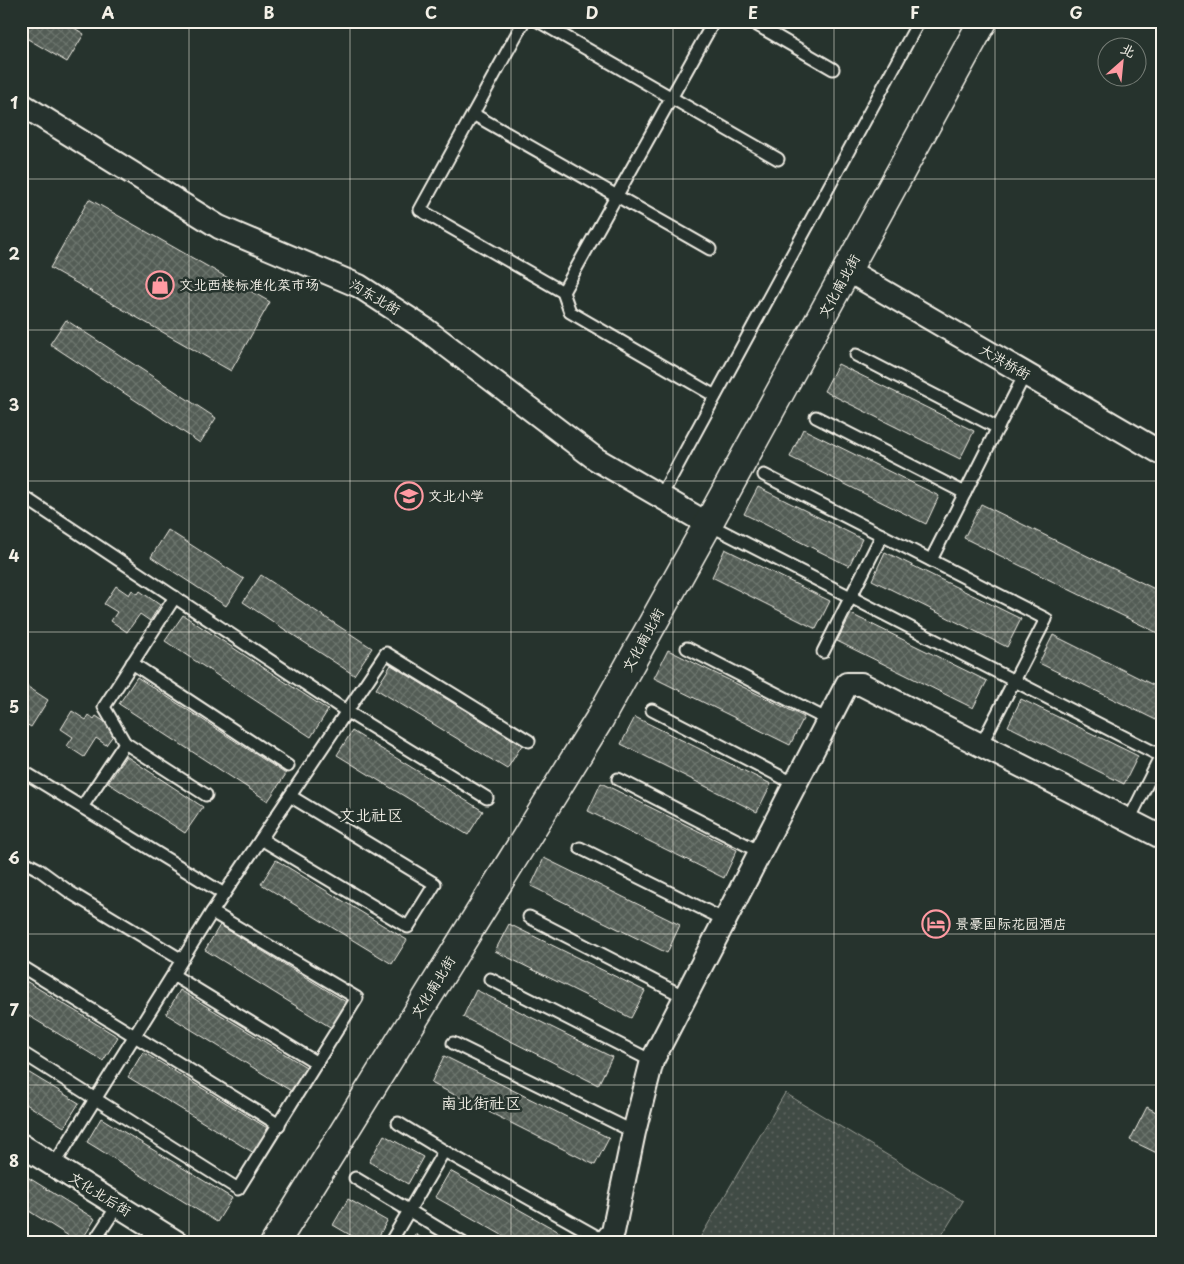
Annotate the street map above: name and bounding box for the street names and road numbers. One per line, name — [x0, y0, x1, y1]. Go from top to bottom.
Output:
street label: 文化南北街 — [812, 250, 865, 321]
street label: 沟东北街 — [346, 273, 405, 320]
street label: 大洪桥街 — [976, 338, 1035, 385]
street label: 文化南北街 — [616, 604, 669, 675]
street label: 文化南北街 — [405, 951, 460, 1022]
street label: 文化北后街 — [65, 1166, 136, 1221]

